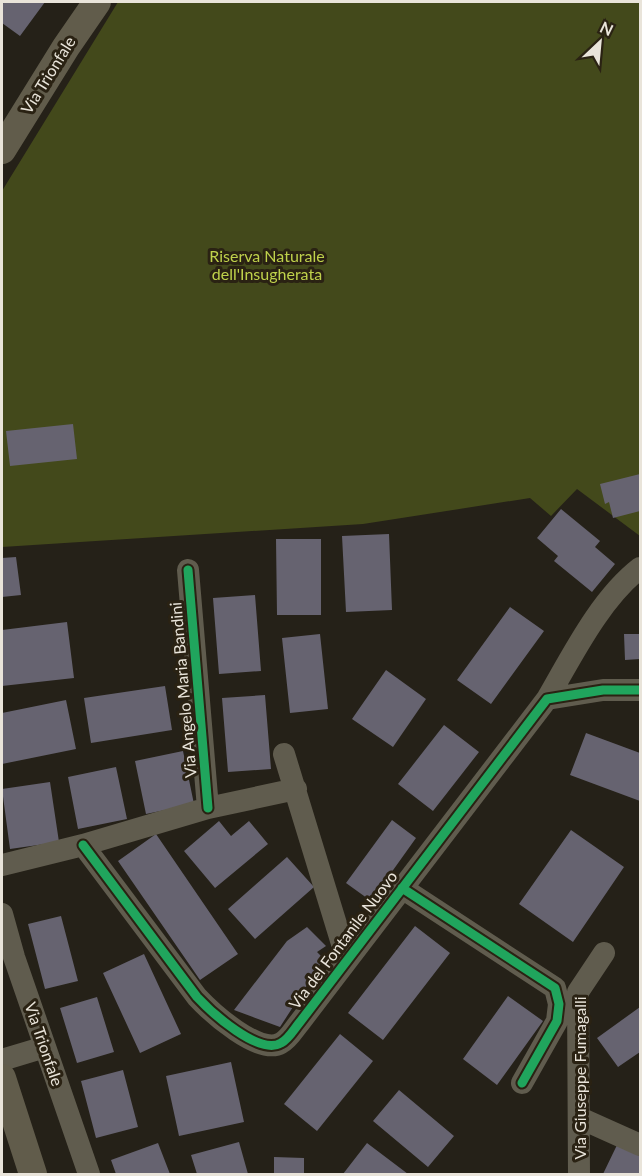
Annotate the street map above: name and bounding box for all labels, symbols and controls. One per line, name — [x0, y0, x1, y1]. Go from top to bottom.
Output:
north arrow — [570, 12, 630, 72]
text: N — [597, 17, 616, 39]
street label: Via Trionfale — [16, 33, 79, 117]
park label: Riserva Naturale dell'Insugherata — [209, 246, 325, 283]
street label: Via Angelo Maria Bandini — [165, 601, 200, 779]
street label: Via del Fontanile Nuovo — [284, 867, 401, 1012]
street label: Via Giuseppe Fumagalli — [570, 996, 589, 1160]
street label: Via Trionfale — [21, 1000, 68, 1088]

